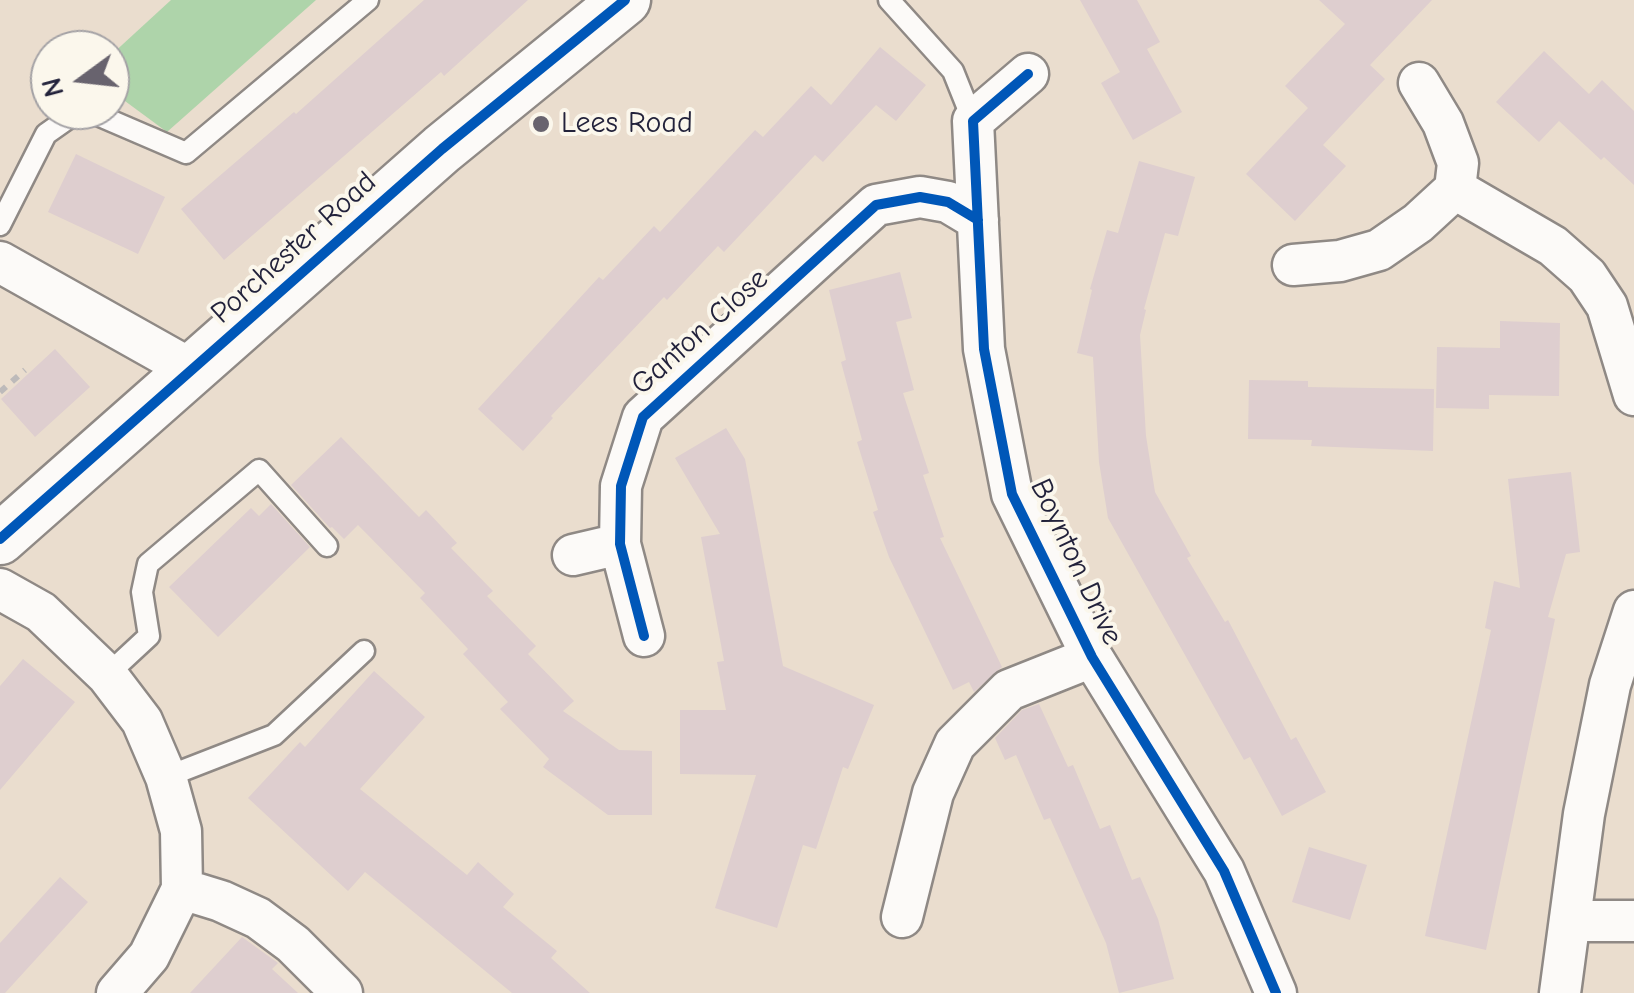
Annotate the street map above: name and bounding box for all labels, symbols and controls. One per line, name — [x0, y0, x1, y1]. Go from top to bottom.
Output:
north arrow — [30, 30, 130, 130]
text: N — [35, 74, 71, 100]
place label: Lees Road — [561, 106, 693, 142]
marker: Lees Road — [530, 113, 552, 135]
street label: Porchester Road — [204, 164, 384, 332]
street label: Ganton Close — [624, 261, 776, 403]
street label: Boynton Drive — [1022, 473, 1130, 651]

